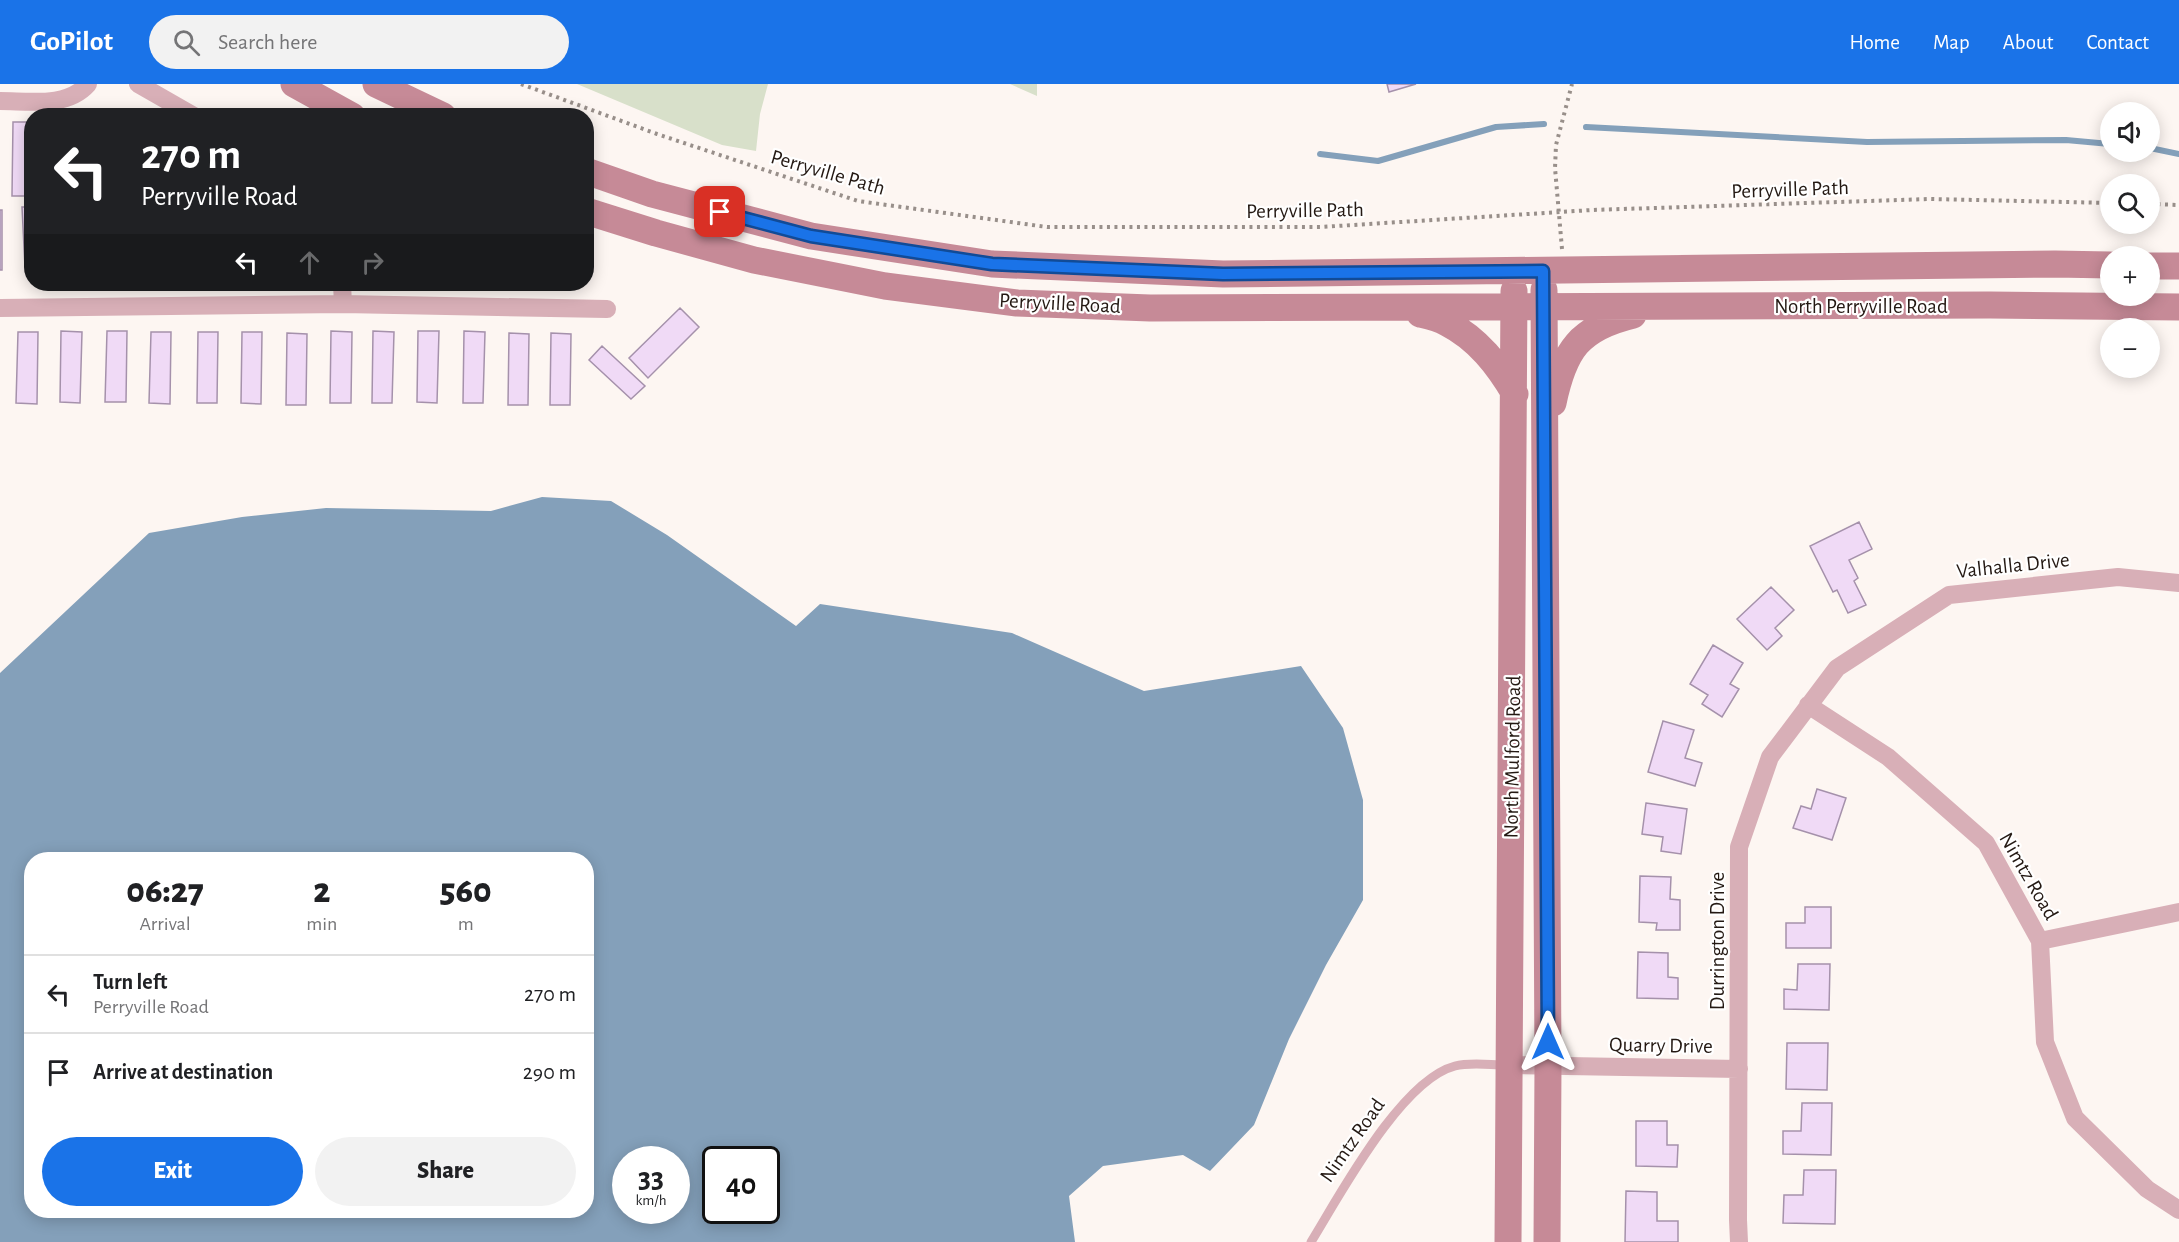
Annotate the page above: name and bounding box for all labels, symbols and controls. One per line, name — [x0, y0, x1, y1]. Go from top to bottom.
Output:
search box — [149, 15, 569, 69]
icon: search — [170, 26, 203, 59]
text: GoPilot — [30, 28, 113, 56]
text: Search here — [218, 31, 318, 53]
text: Home — [1849, 32, 1900, 53]
text: Map — [1933, 32, 1970, 53]
text: About — [2003, 32, 2053, 53]
text: Contact — [2086, 32, 2149, 53]
map controls — [2100, 102, 2160, 378]
button: sound — [2100, 102, 2160, 162]
icon: left — [42, 132, 120, 210]
text: 270 m — [141, 134, 241, 176]
street label: Perryville Path — [768, 146, 887, 199]
button: search — [2100, 174, 2160, 234]
street label: Perryville Path — [1731, 177, 1849, 202]
text: Perryville Road — [141, 183, 298, 210]
pin — [694, 186, 745, 237]
icon: arrive — [703, 195, 736, 228]
street label: Perryville Path — [1246, 199, 1364, 222]
icon: left — [230, 246, 263, 279]
icon: ahead — [293, 246, 326, 279]
icon: right — [356, 246, 389, 279]
button: + — [2100, 246, 2160, 306]
street label: Perryville Road — [999, 290, 1121, 317]
street label: North Perryville Road — [1774, 296, 1948, 317]
button: − — [2100, 318, 2160, 378]
street label: Valhalla Drive — [1956, 549, 2071, 582]
street label: North Mulford Road — [1501, 675, 1524, 839]
street label: Nimtz Road — [1995, 829, 2062, 924]
street label: Durrington Drive — [1707, 872, 1728, 1010]
text: 06:27 — [126, 873, 204, 909]
text: 2 — [313, 873, 330, 909]
text: 560 — [440, 873, 492, 909]
text: Arrival — [139, 914, 191, 934]
text: min — [306, 914, 337, 934]
text: m — [458, 914, 474, 934]
text: Turn left — [93, 971, 167, 993]
icon: left — [42, 978, 75, 1011]
text: 270 m — [524, 983, 576, 1005]
text: Perryville Road — [93, 997, 209, 1017]
position arrow — [1516, 1010, 1580, 1074]
street label: Quarry Drive — [1609, 1034, 1713, 1057]
icon: arrive — [42, 1056, 75, 1089]
text: Arrive at destination — [93, 1061, 273, 1083]
text: 290 m — [523, 1061, 576, 1083]
street label: Nimtz Road — [1316, 1095, 1389, 1186]
button: Exit — [42, 1137, 303, 1206]
button: Share — [315, 1137, 576, 1206]
speed limit sign: 40 — [702, 1146, 780, 1224]
text: 33 — [638, 1163, 664, 1193]
text: km/h — [636, 1193, 666, 1208]

